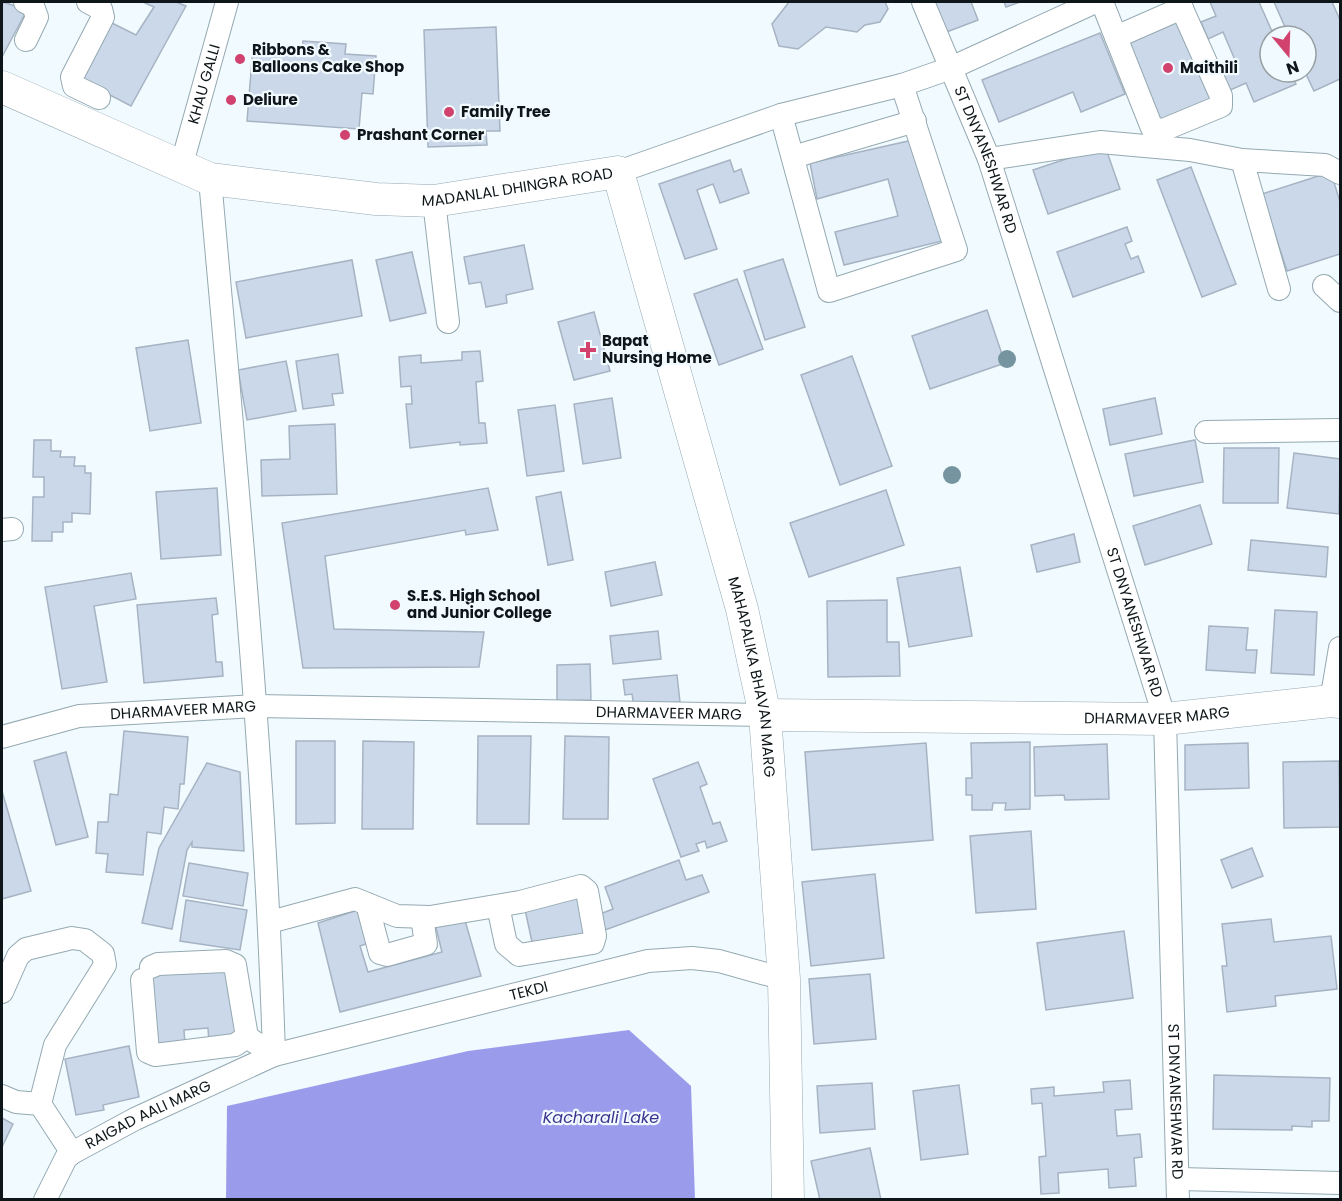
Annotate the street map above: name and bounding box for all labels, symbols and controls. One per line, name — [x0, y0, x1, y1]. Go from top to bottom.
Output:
north arrow — [1258, 24, 1318, 84]
place label: Ribbons & Balloons Cake Shop — [252, 39, 404, 77]
street label: KHAU GALLI — [182, 42, 225, 126]
marker: Ribbons & Balloons Cake Shop — [233, 52, 247, 66]
text: N — [1283, 55, 1302, 81]
place label: Maithili — [1180, 57, 1238, 78]
marker: Maithili — [1161, 61, 1175, 75]
street label: ST DNYANESHWAR RD — [949, 83, 1023, 236]
place label: Deliure — [243, 89, 298, 110]
marker: Deliure — [224, 93, 238, 107]
place label: Family Tree — [461, 101, 551, 122]
marker: Family Tree — [442, 105, 456, 119]
place label: Prashant Corner — [357, 124, 485, 145]
marker: Prashant Corner — [338, 128, 352, 142]
street label: MADANLAL DHINGRA ROAD — [421, 162, 614, 211]
place label: Bapat Nursing Home — [602, 330, 712, 368]
marker: Bapat Nursing Home — [579, 341, 597, 359]
street label: ST DNYANESHWAR RD — [1102, 545, 1169, 700]
street label: MAHAPALIKA BHAVAN MARG — [723, 574, 780, 778]
place label: S.E.S. High School and Junior College — [407, 585, 552, 623]
marker: S.E.S. High School and Junior College — [388, 598, 402, 612]
street label: DHARMAVEER MARG — [110, 695, 257, 724]
street label: DHARMAVEER MARG — [596, 701, 742, 725]
street label: DHARMAVEER MARG — [1084, 701, 1231, 729]
street label: TEKDI — [507, 976, 550, 1005]
street label: ST DNYANESHWAR RD — [1163, 1023, 1188, 1180]
street label: RAIGAD AALI MARG — [81, 1074, 214, 1154]
water label: Kacharali Lake — [543, 1106, 659, 1129]

